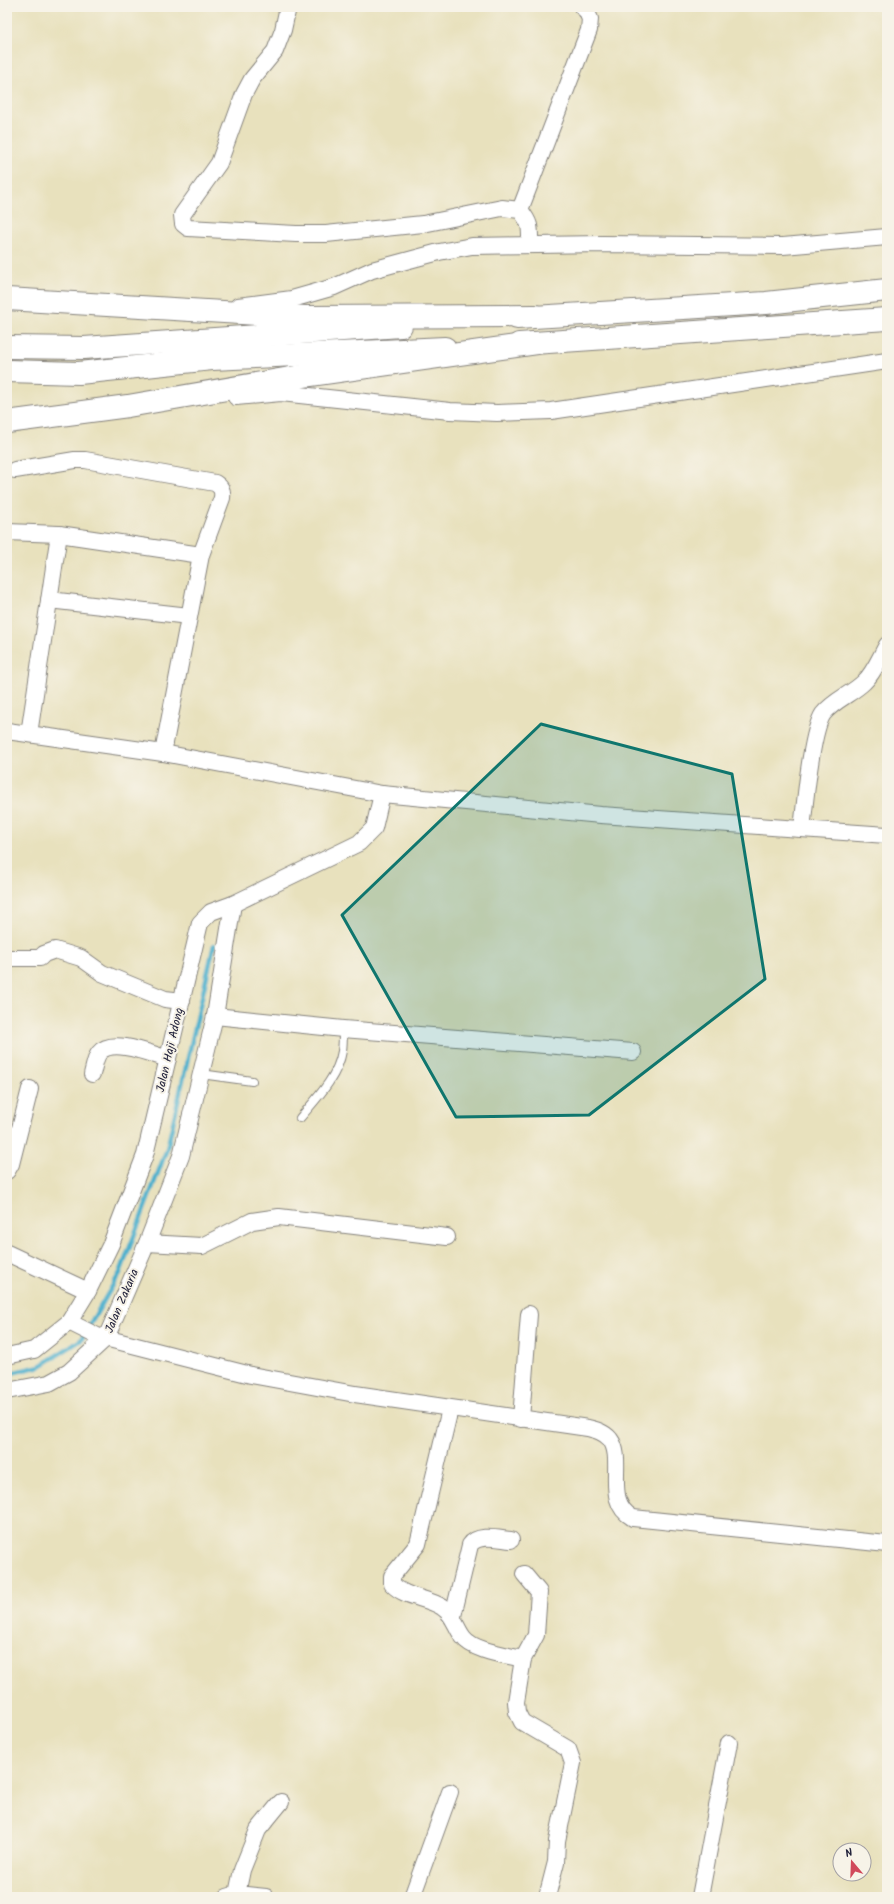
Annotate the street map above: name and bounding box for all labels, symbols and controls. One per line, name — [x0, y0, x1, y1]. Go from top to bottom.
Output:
street label: Jalan Haji Adong — [151, 1006, 189, 1094]
street label: Jalan Zakaria — [100, 1266, 144, 1336]
north arrow — [832, 1842, 872, 1882]
text: N — [843, 1844, 855, 1863]

